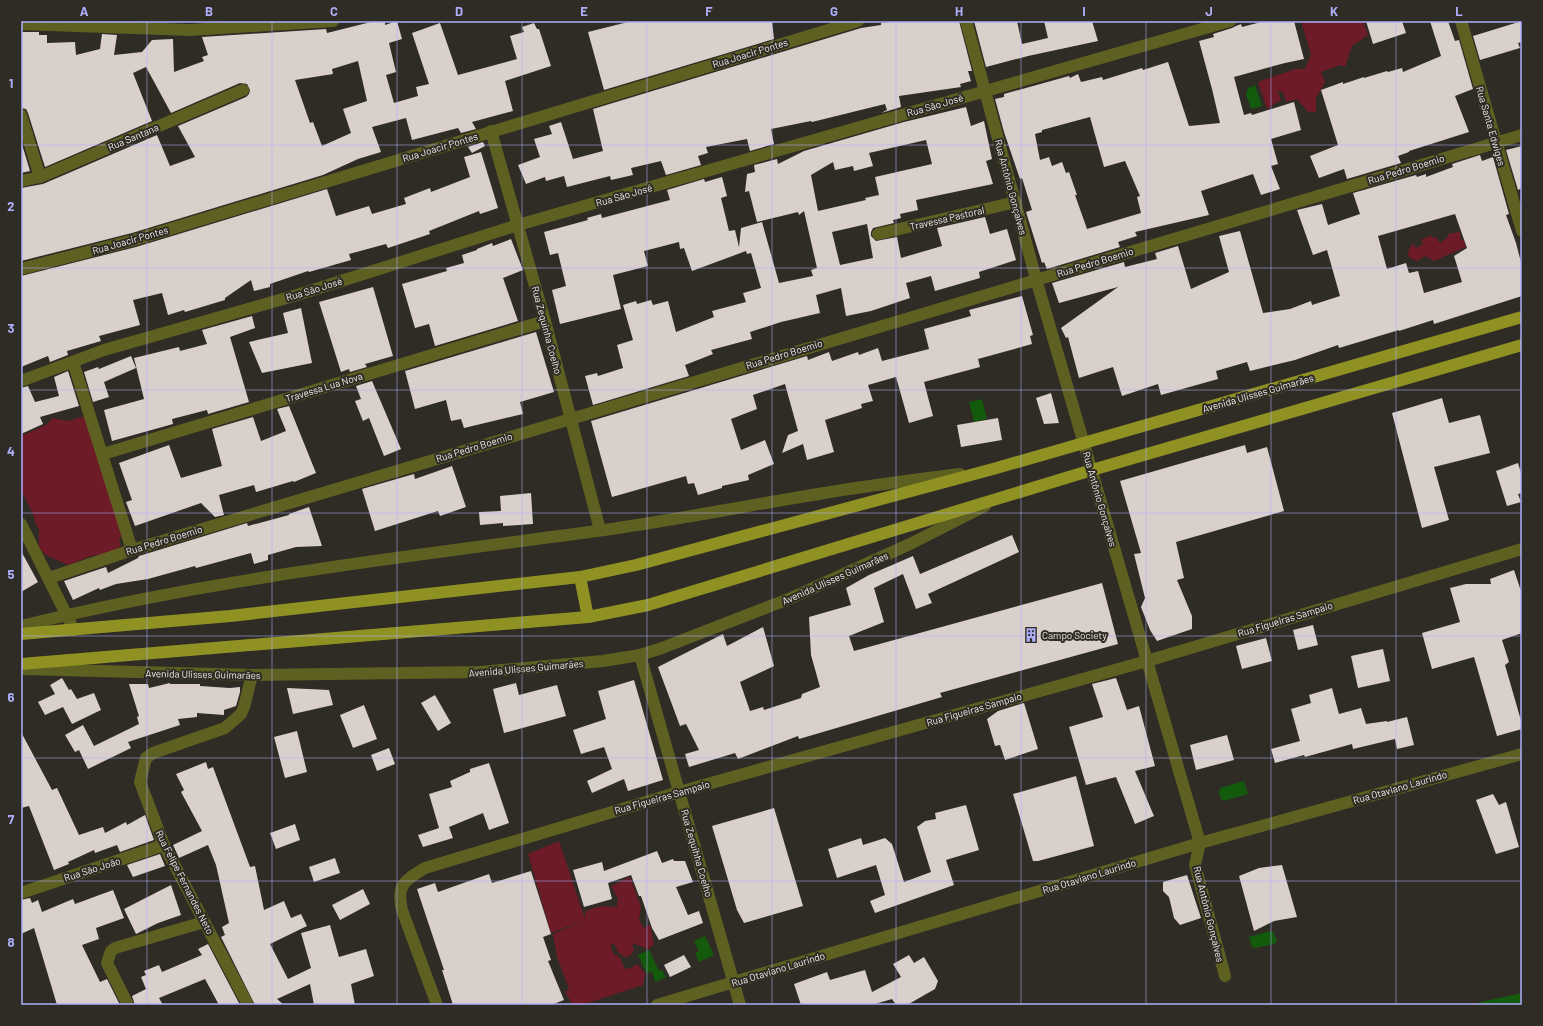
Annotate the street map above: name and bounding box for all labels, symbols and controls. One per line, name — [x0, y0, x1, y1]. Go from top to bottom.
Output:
text: A — [80, 3, 89, 19]
text: B — [205, 3, 213, 19]
text: C — [330, 3, 338, 19]
text: D — [455, 3, 463, 19]
text: E — [580, 3, 588, 19]
text: F — [705, 3, 713, 19]
text: G — [830, 3, 838, 19]
text: H — [955, 3, 963, 19]
text: I — [1082, 3, 1086, 19]
text: J — [1205, 3, 1213, 19]
text: K — [1330, 3, 1338, 19]
text: L — [1455, 3, 1463, 19]
street label: Rua Joacir Pontes — [711, 36, 789, 70]
text: 1 — [9, 75, 13, 91]
street label: Rua Santa Edwiges — [1474, 85, 1508, 167]
street label: Rua São José — [905, 91, 965, 119]
street label: Rua Santana — [106, 121, 160, 153]
street label: Rua Joacir Pontes — [401, 130, 479, 164]
street label: Rua Antônio Gonçalves — [992, 138, 1030, 236]
street label: Rua Pedro Boemio — [1366, 152, 1446, 186]
street label: Rua São José — [594, 181, 654, 209]
text: 2 — [7, 198, 15, 214]
street label: Travessa Pastoral — [909, 204, 985, 232]
street label: Rua Joacir Pontes — [91, 223, 170, 257]
street label: Rua Pedro Boemio — [1055, 245, 1135, 279]
street label: Rua São José — [284, 275, 344, 303]
street label: Rua Zequinha Coelho — [529, 285, 565, 375]
text: 3 — [7, 320, 15, 336]
street label: Rua Pedro Boemio — [744, 337, 824, 371]
street label: Travessa Lua Nova — [284, 370, 364, 404]
street label: Avenida Ulisses Guimarães — [1201, 371, 1315, 415]
street label: Rua Pedro Boemio — [434, 430, 514, 464]
text: 4 — [7, 443, 15, 459]
street label: Rua Antônio Gonçalves — [1081, 450, 1119, 548]
street label: Rua Pedro Boemio — [124, 523, 204, 557]
street label: Avenida Ulisses Guimarães — [780, 549, 890, 607]
text: 5 — [7, 566, 15, 582]
street label: Rua Figueiras Sampaio — [1236, 599, 1334, 639]
building icon: Campo Society — [1023, 627, 1039, 643]
place label: Campo Society — [1042, 629, 1107, 641]
street label: Avenida Ulisses Guimarães — [468, 657, 584, 679]
street label: Avenida Ulisses Guimarães — [145, 667, 261, 681]
text: 6 — [8, 689, 15, 705]
street label: Rua Figueiras Sampaio — [925, 690, 1023, 728]
street label: Rua Otaviano Laurindo — [1352, 768, 1448, 806]
street label: Rua Figueiras Sampaio — [613, 778, 711, 816]
street label: Rua Zequihha Coelho — [679, 808, 715, 898]
text: 7 — [8, 811, 15, 827]
street label: Rua Felipe Fernandes Neto — [153, 828, 217, 936]
street label: Rua São João — [62, 854, 122, 884]
street label: Rua Otaviano Laurindo — [1041, 856, 1137, 896]
street label: Rua Antônio Gonçalves — [1191, 865, 1227, 963]
text: 8 — [7, 934, 15, 950]
street label: Rua Otaviano Laurindo — [730, 949, 826, 989]

